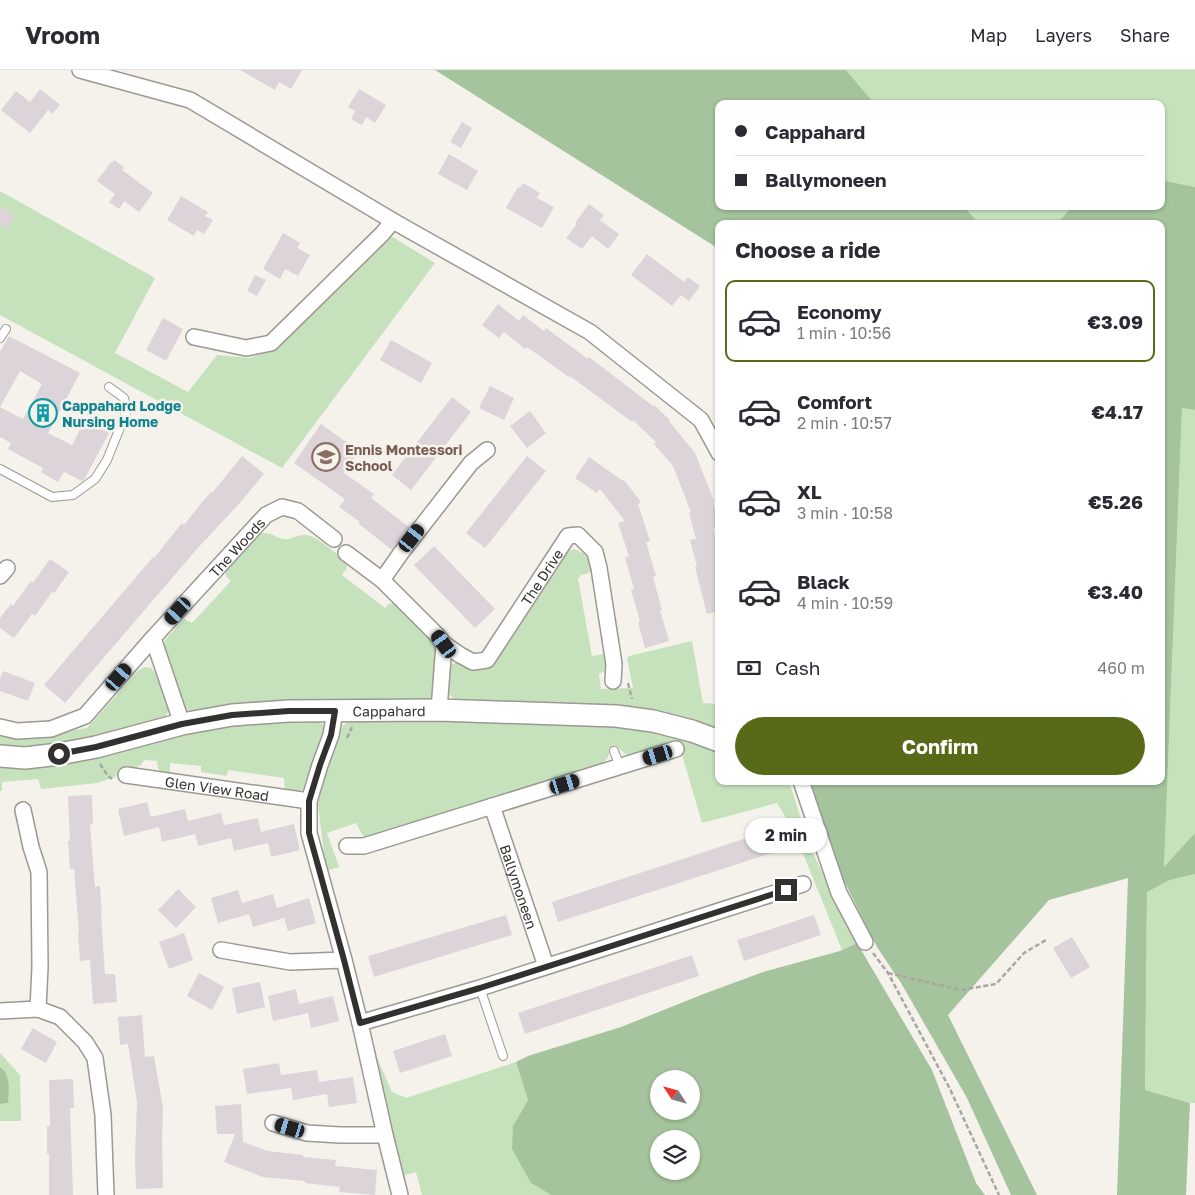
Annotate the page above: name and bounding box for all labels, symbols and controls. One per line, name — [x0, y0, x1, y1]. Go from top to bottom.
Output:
text: Vroom — [25, 20, 100, 49]
text: Map — [970, 24, 1007, 46]
text: Layers — [1035, 24, 1092, 46]
text: Share — [1120, 24, 1170, 46]
text: Cappahard — [765, 120, 865, 143]
text: Ballymoneen — [765, 168, 887, 191]
text: Choose a ride — [735, 236, 881, 263]
icon: car — [737, 299, 782, 344]
text: Economy — [797, 300, 882, 323]
text: €3.09 — [1088, 310, 1143, 333]
text: 1 min · 10:56 — [797, 323, 891, 343]
icon: car — [737, 389, 782, 434]
text: Comfort — [797, 390, 872, 413]
place label: Cappahard Lodge Nursing Home — [62, 397, 181, 430]
building icon: Cappahard Lodge Nursing Home — [28, 398, 58, 428]
text: €4.17 — [1092, 400, 1143, 423]
text: 2 min · 10:57 — [797, 413, 892, 433]
place label: Ennis Montessori School — [345, 441, 463, 474]
school or university icon: Ennis Montessori School — [311, 442, 341, 472]
icon: car — [737, 479, 782, 524]
text: XL — [797, 480, 822, 503]
text: €5.26 — [1088, 490, 1143, 513]
text: 3 min · 10:58 — [797, 503, 893, 523]
street label: The Woods — [205, 514, 268, 580]
car — [396, 522, 427, 554]
street label: The Drive — [517, 545, 566, 608]
icon: car — [737, 569, 782, 614]
text: Black — [797, 570, 850, 593]
text: €3.40 — [1088, 580, 1143, 603]
text: 4 min · 10:59 — [797, 593, 893, 613]
car — [162, 595, 193, 627]
car — [429, 627, 458, 661]
icon: cash — [735, 654, 763, 682]
text: Cash — [775, 656, 820, 679]
text: 460 m — [1097, 658, 1145, 678]
car — [103, 661, 134, 693]
street label: Cappahard — [352, 702, 426, 719]
button: Confirm — [735, 717, 1145, 775]
route start — [48, 743, 70, 765]
car — [641, 743, 674, 767]
street label: Glen View Road — [164, 772, 270, 804]
car — [548, 772, 581, 796]
callout: 2 min — [745, 818, 827, 852]
text: 2 min — [765, 825, 807, 845]
street label: Ballymoneen — [497, 842, 541, 931]
route end — [775, 879, 797, 901]
north arrow — [650, 1070, 700, 1120]
map controls — [650, 1070, 700, 1180]
car — [273, 1116, 306, 1140]
button: layers — [650, 1130, 700, 1180]

